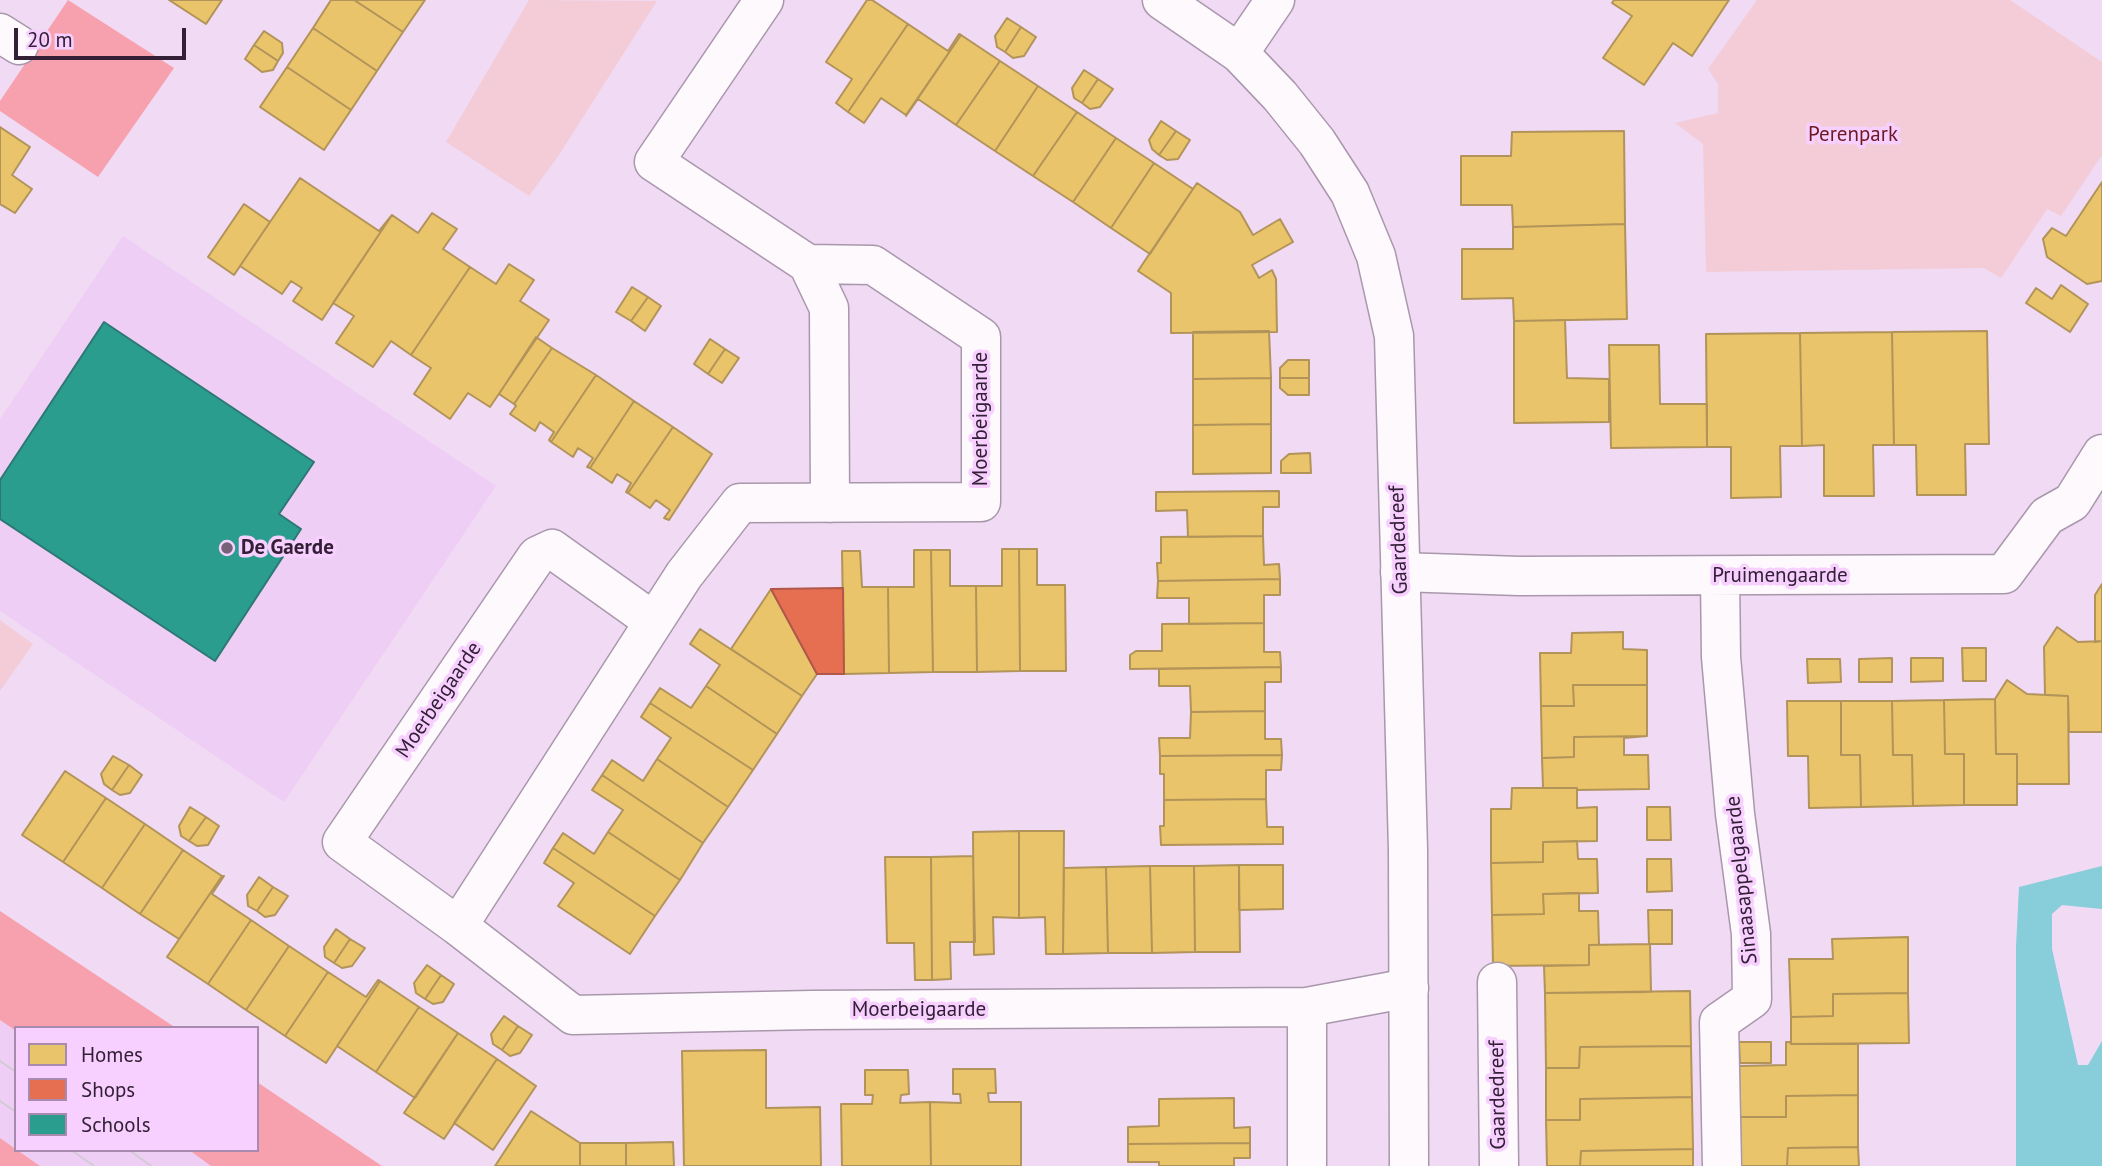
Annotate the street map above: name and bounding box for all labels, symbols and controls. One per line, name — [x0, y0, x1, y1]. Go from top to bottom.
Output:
scale bar — [18, 14, 189, 58]
text: 20 m — [27, 26, 73, 53]
park label: Perenpark — [1808, 122, 1898, 148]
street label: Moerbeigaarde — [968, 352, 994, 486]
street label: Gaardedreef — [1385, 485, 1413, 595]
place label: De Gaerde — [241, 535, 334, 561]
marker: De Gaerde — [219, 540, 235, 556]
street label: Pruimengaarde — [1712, 563, 1848, 589]
street label: Moerbeigaarde — [391, 637, 487, 763]
street label: Sinaasappelgaarde — [1721, 795, 1763, 965]
street label: Moerbeigaarde — [852, 997, 986, 1023]
legend — [14, 1026, 259, 1152]
street label: Gaardedreef — [1484, 1040, 1512, 1150]
text: Homes — [81, 1041, 143, 1068]
text: Shops — [81, 1076, 135, 1103]
text: Schools — [81, 1111, 151, 1138]

